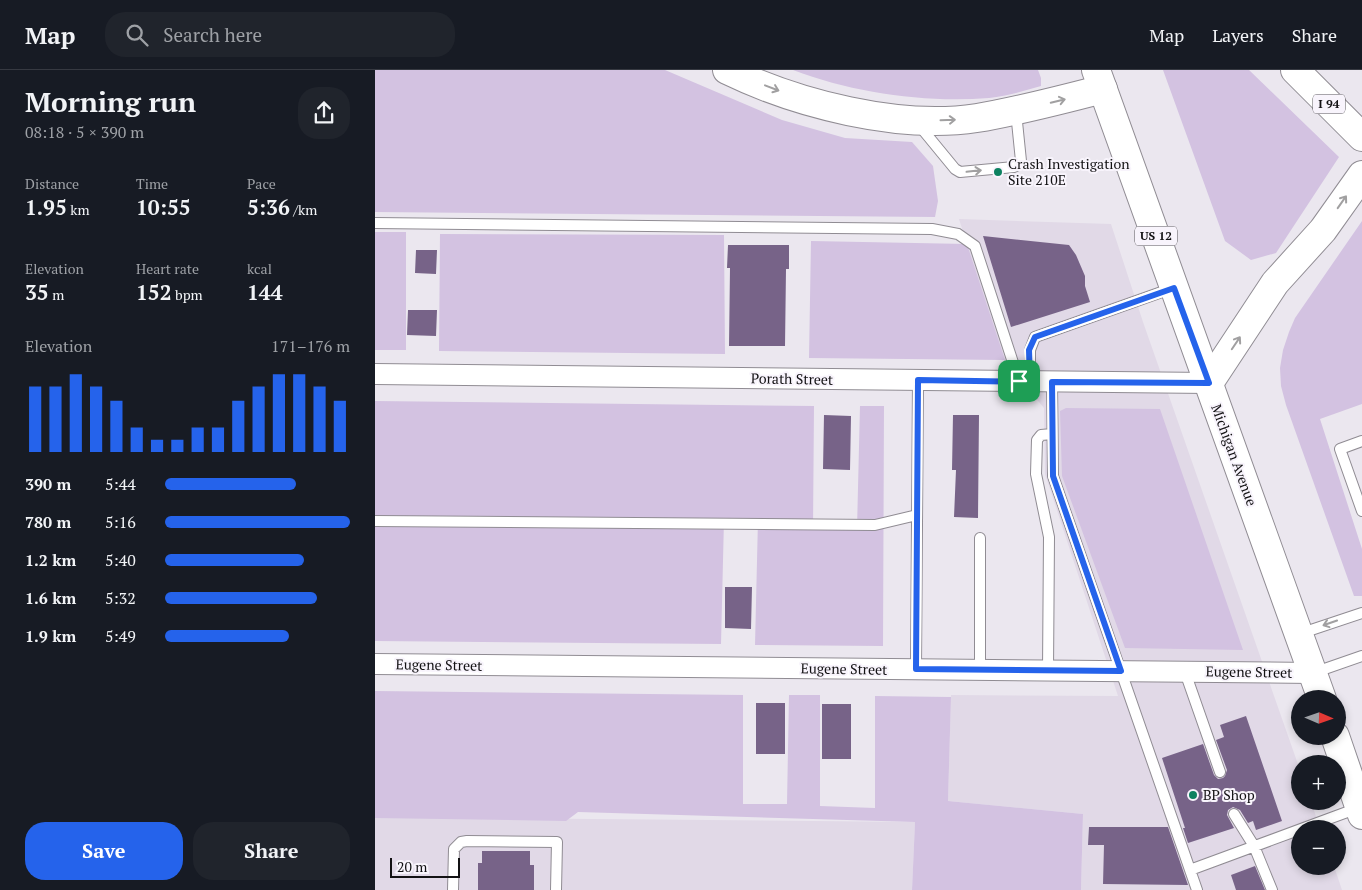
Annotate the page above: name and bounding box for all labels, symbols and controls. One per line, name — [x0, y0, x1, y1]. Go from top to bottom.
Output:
search box — [105, 12, 455, 57]
text: Map — [25, 19, 75, 51]
icon: search — [123, 21, 151, 49]
text: Search here — [163, 22, 262, 47]
text: Map — [1149, 23, 1184, 47]
text: Layers — [1212, 23, 1264, 47]
text: Share — [1292, 23, 1337, 47]
text: Morning run — [25, 83, 196, 120]
one-way arrow — [764, 84, 779, 93]
button: share — [298, 87, 350, 139]
road number: I 94 — [1313, 94, 1345, 114]
one-way arrow — [1049, 96, 1065, 105]
one-way arrow — [939, 115, 955, 124]
text: 08:18 · 5 × 390 m — [25, 121, 144, 143]
place label: Crash Investigation Site 210E — [1008, 154, 1130, 189]
one-way arrow — [966, 166, 982, 176]
marker: Crash Investigation Site 210E — [992, 166, 1004, 178]
text: Distance — [25, 174, 79, 193]
text: Time — [136, 174, 168, 193]
text: Pace — [247, 174, 276, 193]
text: 1.95 — [25, 193, 67, 221]
text: 10:55 — [136, 193, 191, 221]
text: 5:36 — [247, 193, 290, 221]
one-way arrow — [1337, 196, 1348, 210]
text: km — [67, 200, 90, 219]
text: /km — [290, 200, 317, 219]
road number: US 12 — [1135, 227, 1177, 246]
text: Elevation — [25, 259, 84, 278]
text: Heart rate — [136, 259, 199, 278]
text: kcal — [247, 259, 272, 278]
text: 35 — [25, 278, 49, 306]
text: 152 — [136, 278, 172, 306]
text: 144 — [247, 278, 283, 306]
text: m — [49, 285, 64, 304]
text: bpm — [172, 285, 203, 304]
text: Elevation — [25, 335, 92, 357]
text: 171–176 m — [271, 335, 350, 357]
one-way arrow — [1231, 336, 1241, 350]
pin — [998, 360, 1040, 402]
icon: arrive — [1005, 367, 1033, 395]
street label: Porath Street — [751, 368, 834, 389]
street label: Michigan Avenue — [1207, 401, 1262, 508]
text: 390 m — [25, 473, 71, 495]
text: 5:44 — [105, 473, 136, 495]
text: 780 m — [25, 511, 71, 533]
text: 5:16 — [105, 511, 136, 533]
text: 1.2 km — [25, 549, 76, 571]
text: 5:40 — [105, 549, 136, 571]
text: 1.6 km — [25, 587, 76, 609]
text: 5:32 — [105, 587, 136, 609]
one-way arrow — [1323, 619, 1339, 629]
text: 1.9 km — [25, 625, 76, 647]
text: 5:49 — [105, 625, 136, 647]
street label: Eugene Street — [395, 654, 483, 675]
street label: Eugene Street — [800, 658, 888, 679]
street label: Eugene Street — [1205, 661, 1293, 682]
north arrow — [1291, 690, 1346, 745]
map controls — [1291, 690, 1346, 875]
button: + — [1291, 755, 1346, 810]
place label: BP Shop — [1203, 785, 1255, 804]
marker: BP Shop — [1187, 789, 1199, 801]
button: − — [1291, 820, 1346, 875]
button: Save — [25, 822, 183, 880]
button: Share — [193, 822, 350, 880]
scale bar — [390, 855, 460, 878]
text: 20 m — [397, 857, 427, 876]

